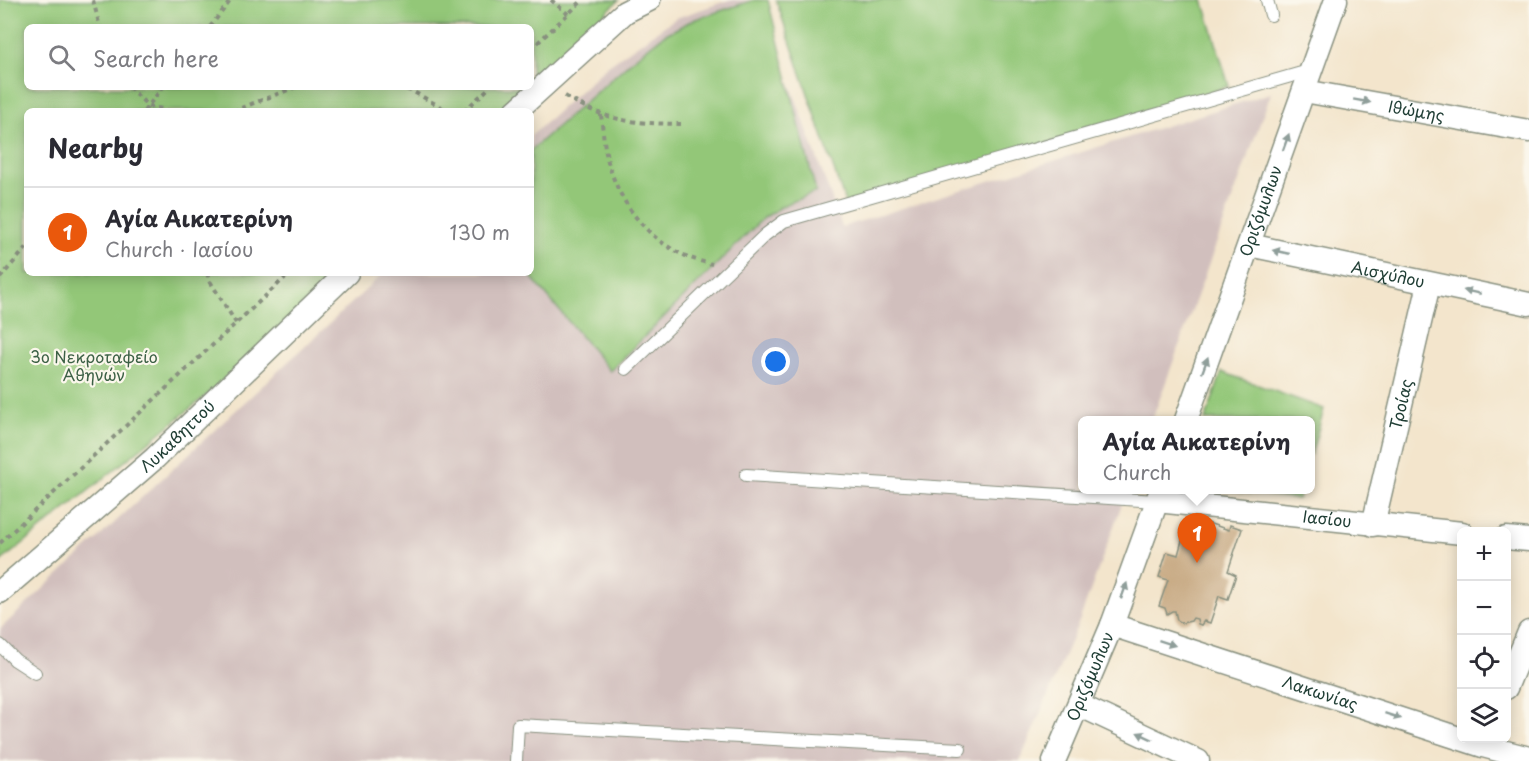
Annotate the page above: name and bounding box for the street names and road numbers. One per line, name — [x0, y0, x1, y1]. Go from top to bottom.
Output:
street label: Ιθώμης — [1386, 93, 1446, 127]
street label: Οριζόμυλων — [1232, 162, 1287, 260]
street label: Αισχύλου — [1349, 254, 1427, 293]
street label: Τροίας — [1383, 376, 1418, 432]
street label: Λυκαβηττού — [134, 394, 220, 477]
street label: Ιασίου — [1302, 503, 1353, 532]
street label: Οριζόμυλων — [1059, 627, 1119, 725]
street label: Λακωνίας — [1280, 668, 1361, 715]

